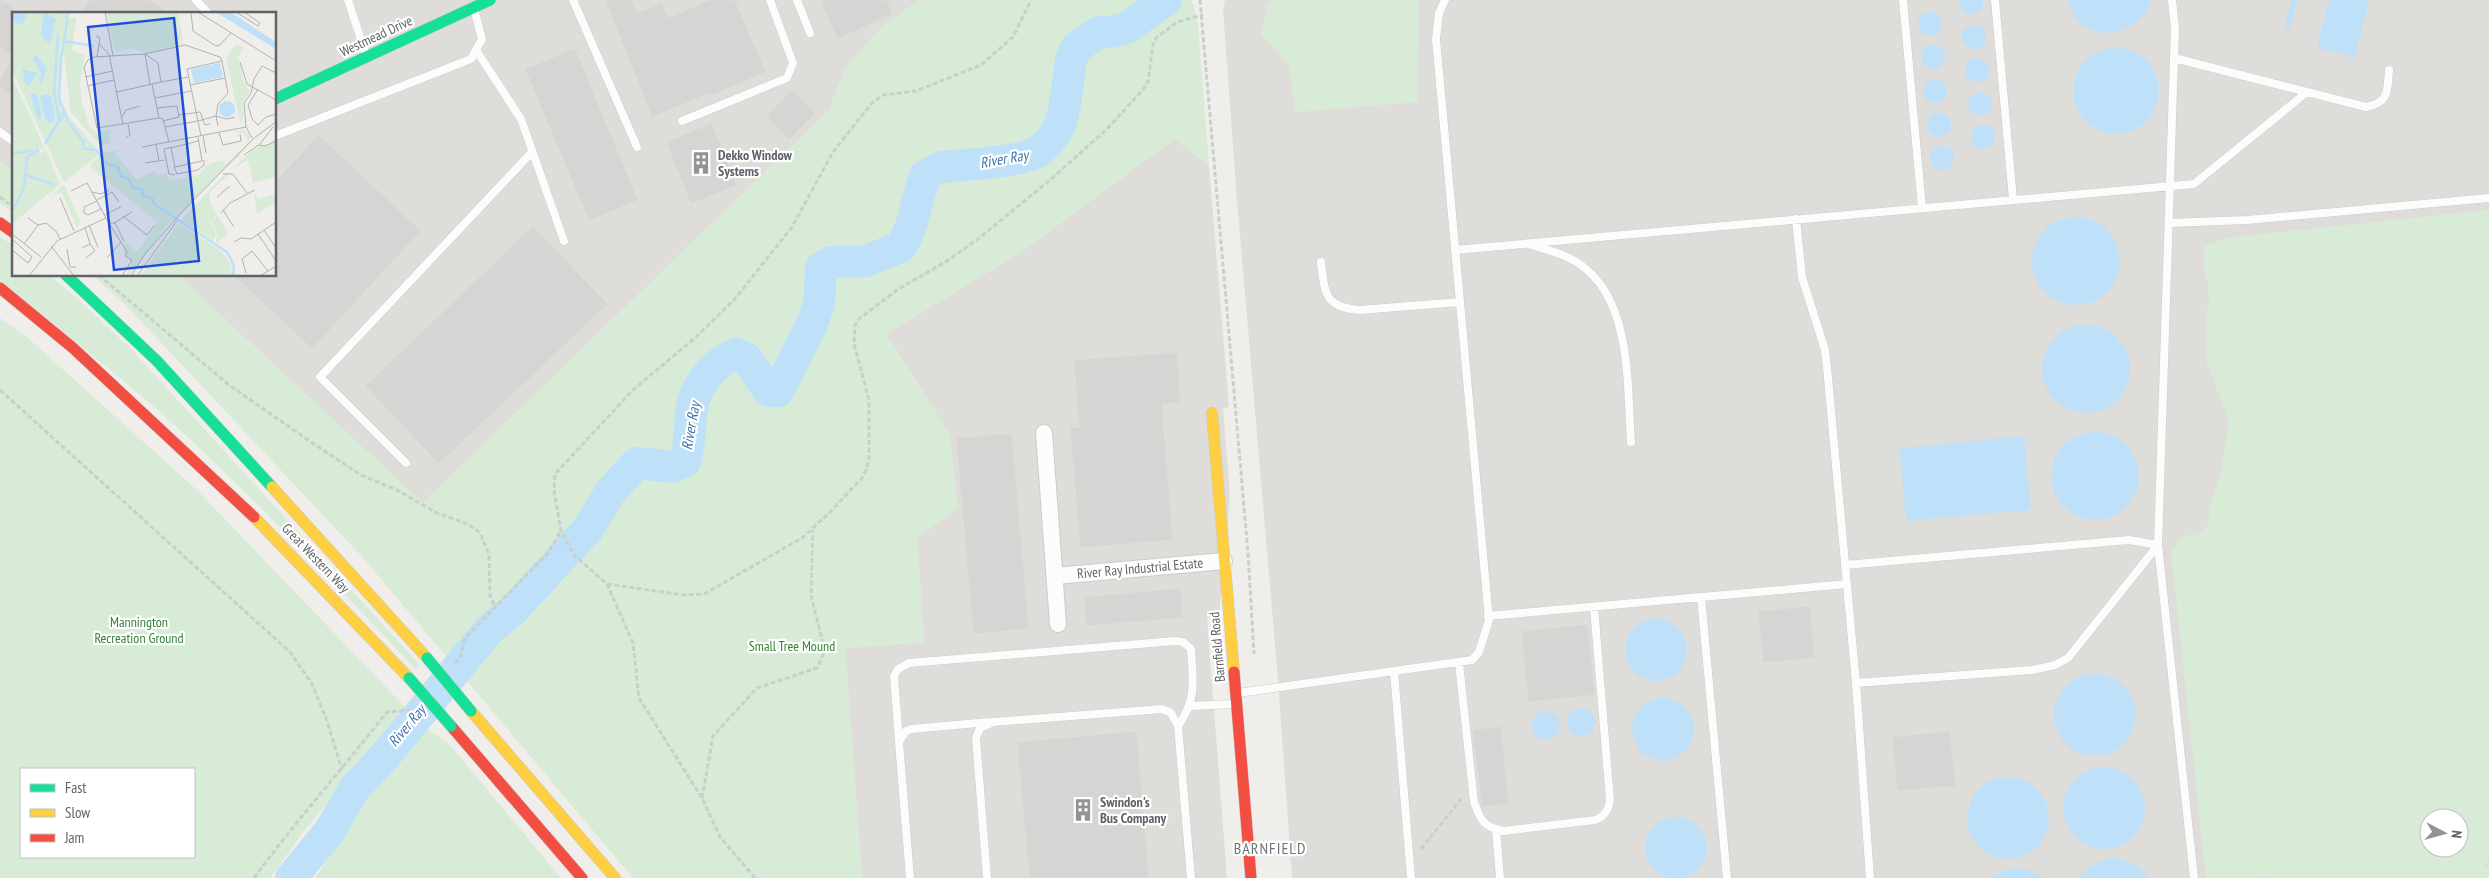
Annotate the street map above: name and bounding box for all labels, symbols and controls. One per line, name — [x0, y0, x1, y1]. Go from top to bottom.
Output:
street label: Westmead Drive — [337, 11, 415, 61]
inset map — [12, 12, 276, 276]
water label: River Ray — [978, 145, 1032, 172]
place label: Dekko Window Systems — [718, 146, 793, 180]
building icon: Dekko Window Systems — [688, 150, 714, 176]
water label: River Ray — [677, 398, 704, 451]
street label: Great Western Way — [278, 519, 354, 597]
street label: River Ray Industrial Estate — [1076, 554, 1204, 582]
street label: Barnfield Road — [1205, 611, 1229, 683]
park label: Mannington Recreation Ground — [94, 613, 184, 647]
park label: Small Tree Mound — [749, 637, 835, 655]
water label: River Ray — [384, 699, 431, 750]
legend — [20, 768, 195, 858]
text: Fast — [65, 778, 86, 797]
place label: Swindon's Bus Company — [1100, 793, 1167, 827]
building icon: Swindon's Bus Company — [1070, 797, 1096, 823]
text: Slow — [65, 803, 90, 822]
north arrow — [2419, 808, 2469, 858]
text: Jam — [64, 828, 84, 847]
text: N — [2448, 830, 2466, 839]
district label: BARNFIELD — [1234, 838, 1306, 858]

